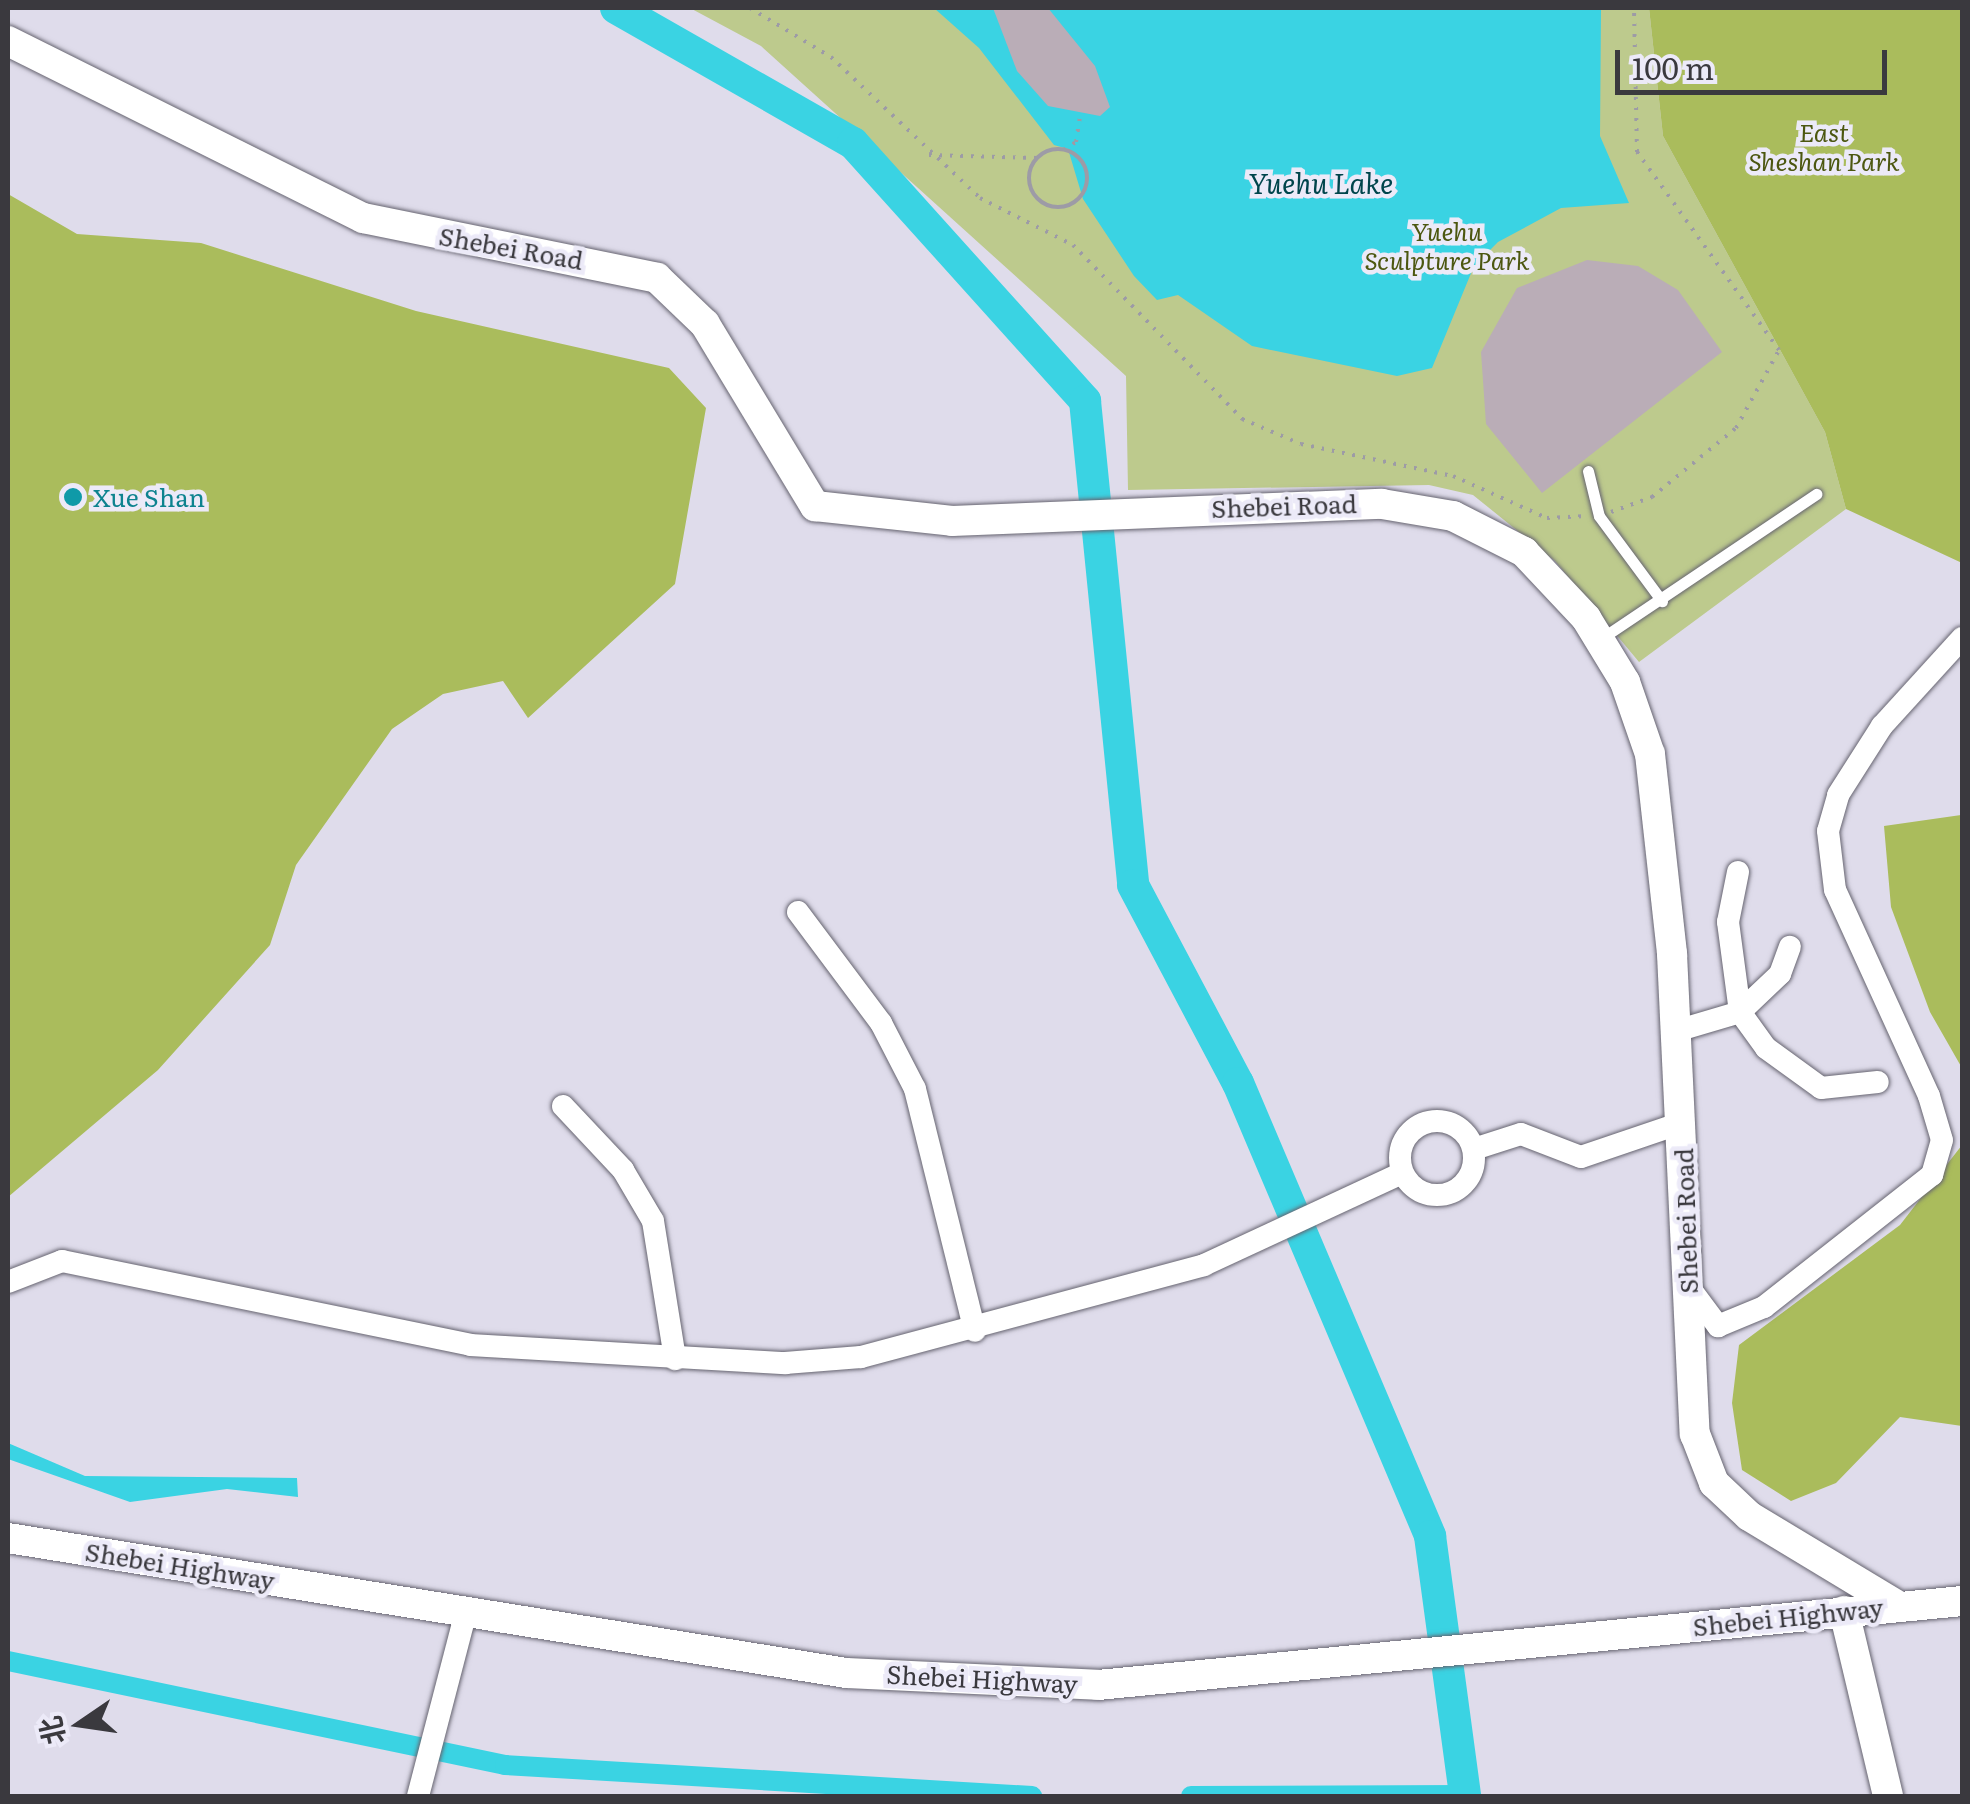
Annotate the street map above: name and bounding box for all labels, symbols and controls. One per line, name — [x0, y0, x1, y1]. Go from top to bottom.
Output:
scale bar — [1620, 30, 1892, 92]
text: 100 m — [1632, 45, 1714, 89]
park label: East Sheshan Park — [1748, 118, 1900, 177]
water label: Yuehu Lake — [1249, 165, 1393, 199]
park label: Yuehu Sculpture Park — [1365, 217, 1529, 276]
street label: Shebei Road — [437, 221, 585, 275]
place label: Xue Shan — [93, 482, 205, 512]
marker: Xue Shan — [62, 486, 84, 508]
street label: Shebei Road — [1211, 488, 1357, 524]
street label: Shebei Road — [1668, 1148, 1704, 1294]
street label: Shebei Highway — [83, 1536, 277, 1596]
street label: Shebei Highway — [1691, 1592, 1885, 1642]
street label: Shebei Highway — [886, 1659, 1078, 1699]
north arrow — [30, 1674, 130, 1774]
text: 北 — [27, 1712, 74, 1749]

